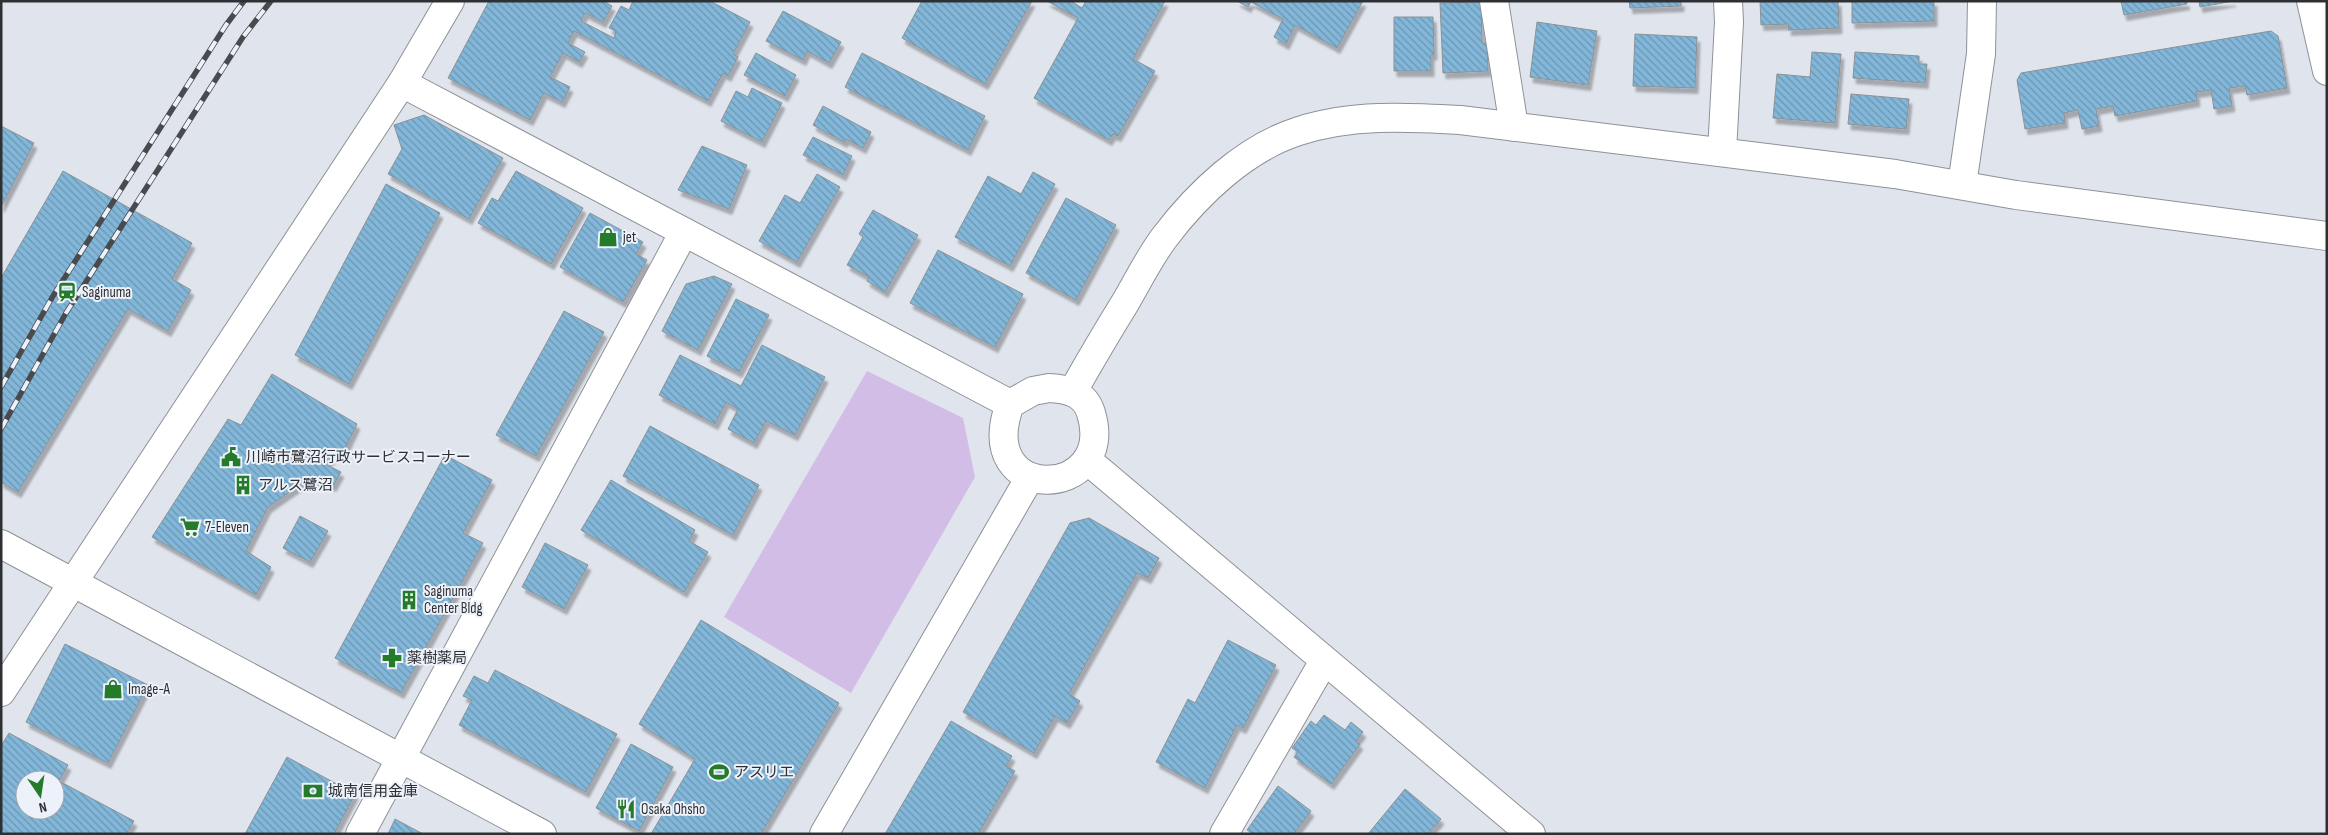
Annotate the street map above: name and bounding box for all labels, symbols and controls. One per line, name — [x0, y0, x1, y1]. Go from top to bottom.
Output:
shop icon: jet — [597, 226, 619, 248]
place label: jet — [622, 228, 637, 247]
station icon: Saginuma — [56, 281, 78, 303]
place label: Saginuma — [82, 283, 131, 302]
public building icon: 川崎市鷺沼行政サービスコーナー — [220, 446, 242, 468]
place label: 川崎市鷺沼行政サービスコーナー — [246, 448, 471, 467]
building icon: アルス鷺沼 — [232, 474, 254, 496]
place label: アルス鷺沼 — [258, 476, 333, 495]
supermarket icon: 7-Eleven — [179, 516, 201, 538]
place label: 7-Eleven — [205, 518, 249, 537]
place label: Saginuma Center Bldg — [424, 582, 483, 618]
building icon: Saginuma Center Bldg — [398, 589, 420, 611]
pharmacy icon: 薬樹薬局 — [381, 647, 403, 669]
place label: 薬樹薬局 — [407, 649, 467, 668]
shop icon: Image-A — [102, 678, 124, 700]
place label: Image-A — [128, 680, 171, 699]
sports icon: アスリエ — [708, 761, 730, 783]
place label: アスリエ — [734, 763, 794, 782]
north arrow — [15, 770, 65, 820]
bank icon: 城南信用金庫 — [302, 780, 324, 802]
place label: 城南信用金庫 — [328, 782, 418, 801]
text: N — [37, 798, 48, 816]
restaurant icon: Osaka Ohsho — [615, 798, 637, 820]
place label: Osaka Ohsho — [641, 800, 705, 819]

